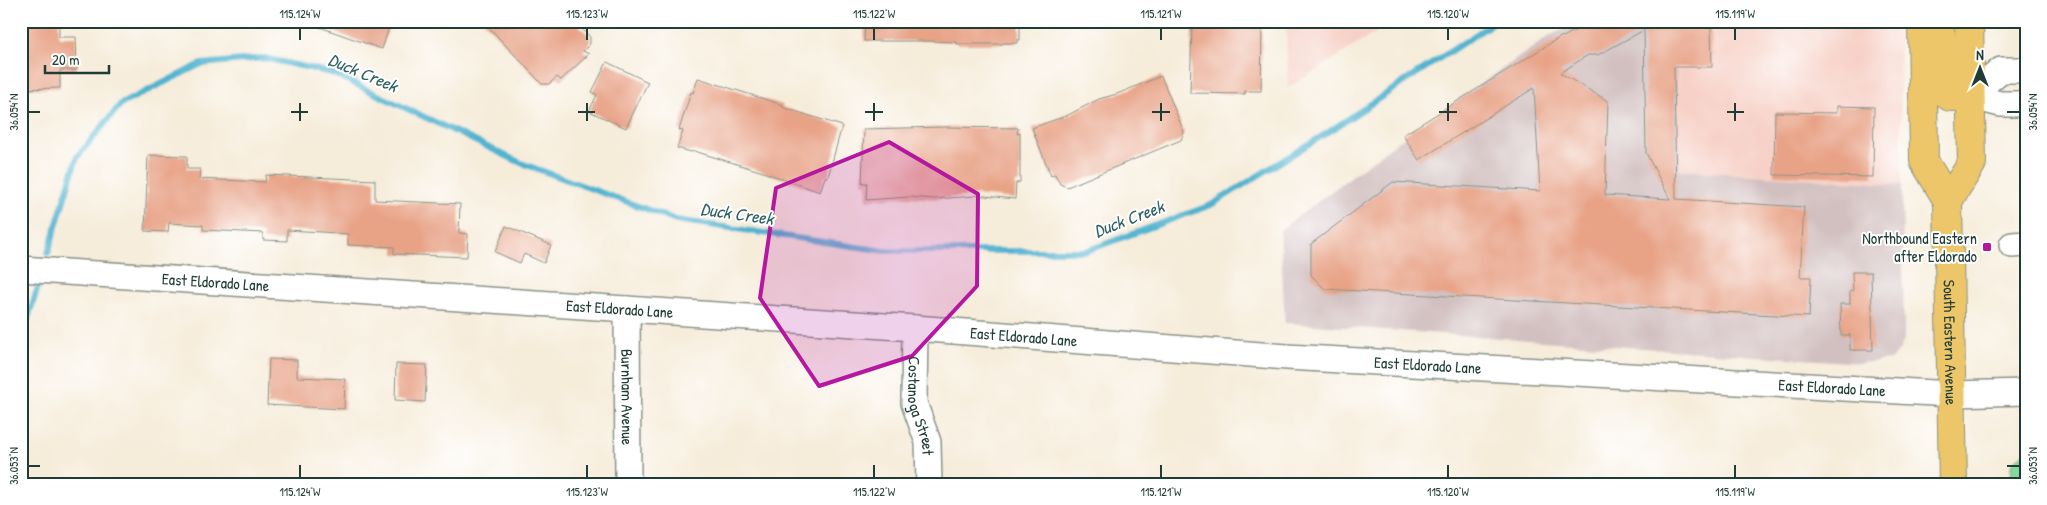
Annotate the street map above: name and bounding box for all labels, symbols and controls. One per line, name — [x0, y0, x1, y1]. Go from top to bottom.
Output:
text: 115.124°W — [279, 5, 321, 22]
text: 115.123°W — [566, 5, 609, 22]
text: 115.122°W — [853, 5, 896, 22]
text: 115.121°W — [1141, 5, 1182, 22]
text: 115.120°W — [1427, 5, 1470, 22]
text: 115.119°W — [1715, 5, 1755, 22]
scale bar — [45, 42, 109, 74]
north arrow — [1954, 42, 2004, 92]
text: N — [1976, 45, 1984, 64]
water label: Duck Creek — [325, 47, 403, 99]
text: 20 m — [52, 49, 79, 70]
text: 36.054°N — [5, 94, 22, 130]
text: 36.054°N — [2024, 94, 2041, 130]
water label: Duck Creek — [1090, 193, 1169, 243]
water label: Duck Creek — [699, 196, 776, 231]
place label: Northbound Eastern after Eldorado — [1862, 227, 1978, 267]
marker: Northbound Eastern after Eldorado — [1981, 241, 1993, 253]
street label: East Eldorado Lane — [161, 267, 271, 296]
street label: South Eastern Avenue — [1938, 279, 1963, 406]
street label: East Eldorado Lane — [565, 294, 675, 323]
street label: East Eldorado Lane — [969, 321, 1079, 352]
street label: Burnham Avenue — [616, 349, 639, 446]
street label: East Eldorado Lane — [1373, 351, 1483, 379]
street label: Costanoga Street — [903, 356, 939, 456]
street label: East Eldorado Lane — [1778, 373, 1887, 401]
text: 36.053°N — [5, 447, 22, 485]
text: 36.053°N — [2024, 447, 2041, 485]
text: 115.124°W — [279, 483, 321, 500]
text: 115.123°W — [566, 483, 609, 500]
text: 115.122°W — [853, 483, 896, 500]
text: 115.121°W — [1141, 483, 1182, 500]
text: 115.120°W — [1427, 483, 1470, 500]
text: 115.119°W — [1715, 483, 1755, 500]

